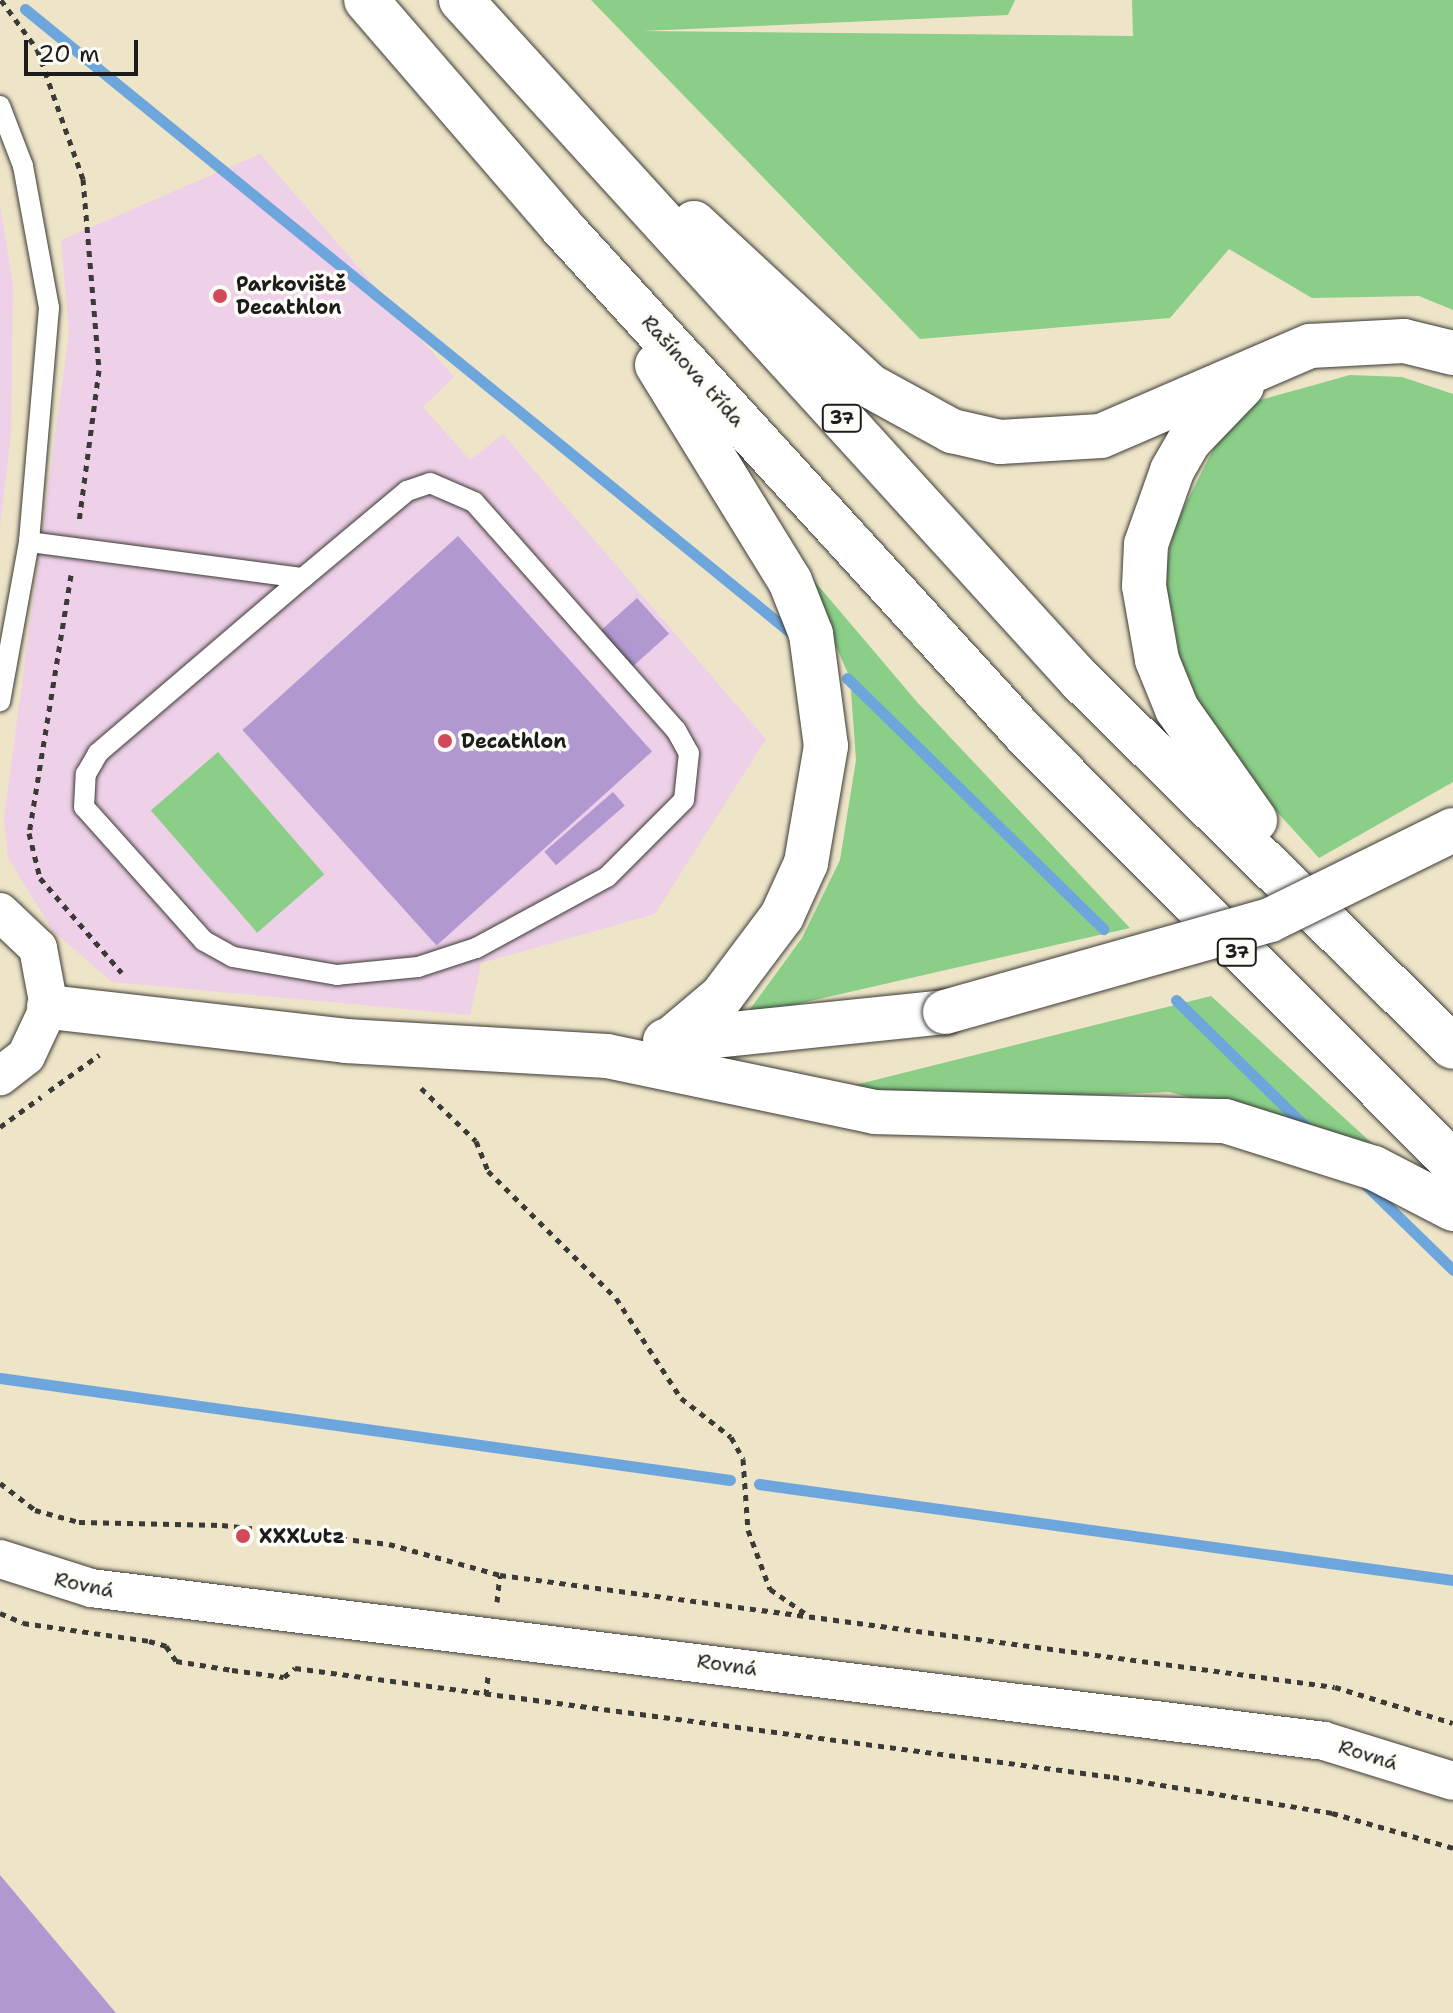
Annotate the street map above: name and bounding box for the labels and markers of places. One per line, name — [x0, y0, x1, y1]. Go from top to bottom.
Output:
place label: Parkoviště Decathlon — [236, 272, 347, 319]
marker: Parkoviště Decathlon — [211, 287, 229, 305]
place label: Decathlon — [461, 729, 566, 753]
marker: Decathlon — [436, 732, 454, 750]
place label: XXXLutz — [259, 1524, 345, 1548]
marker: XXXLutz — [234, 1527, 252, 1545]

